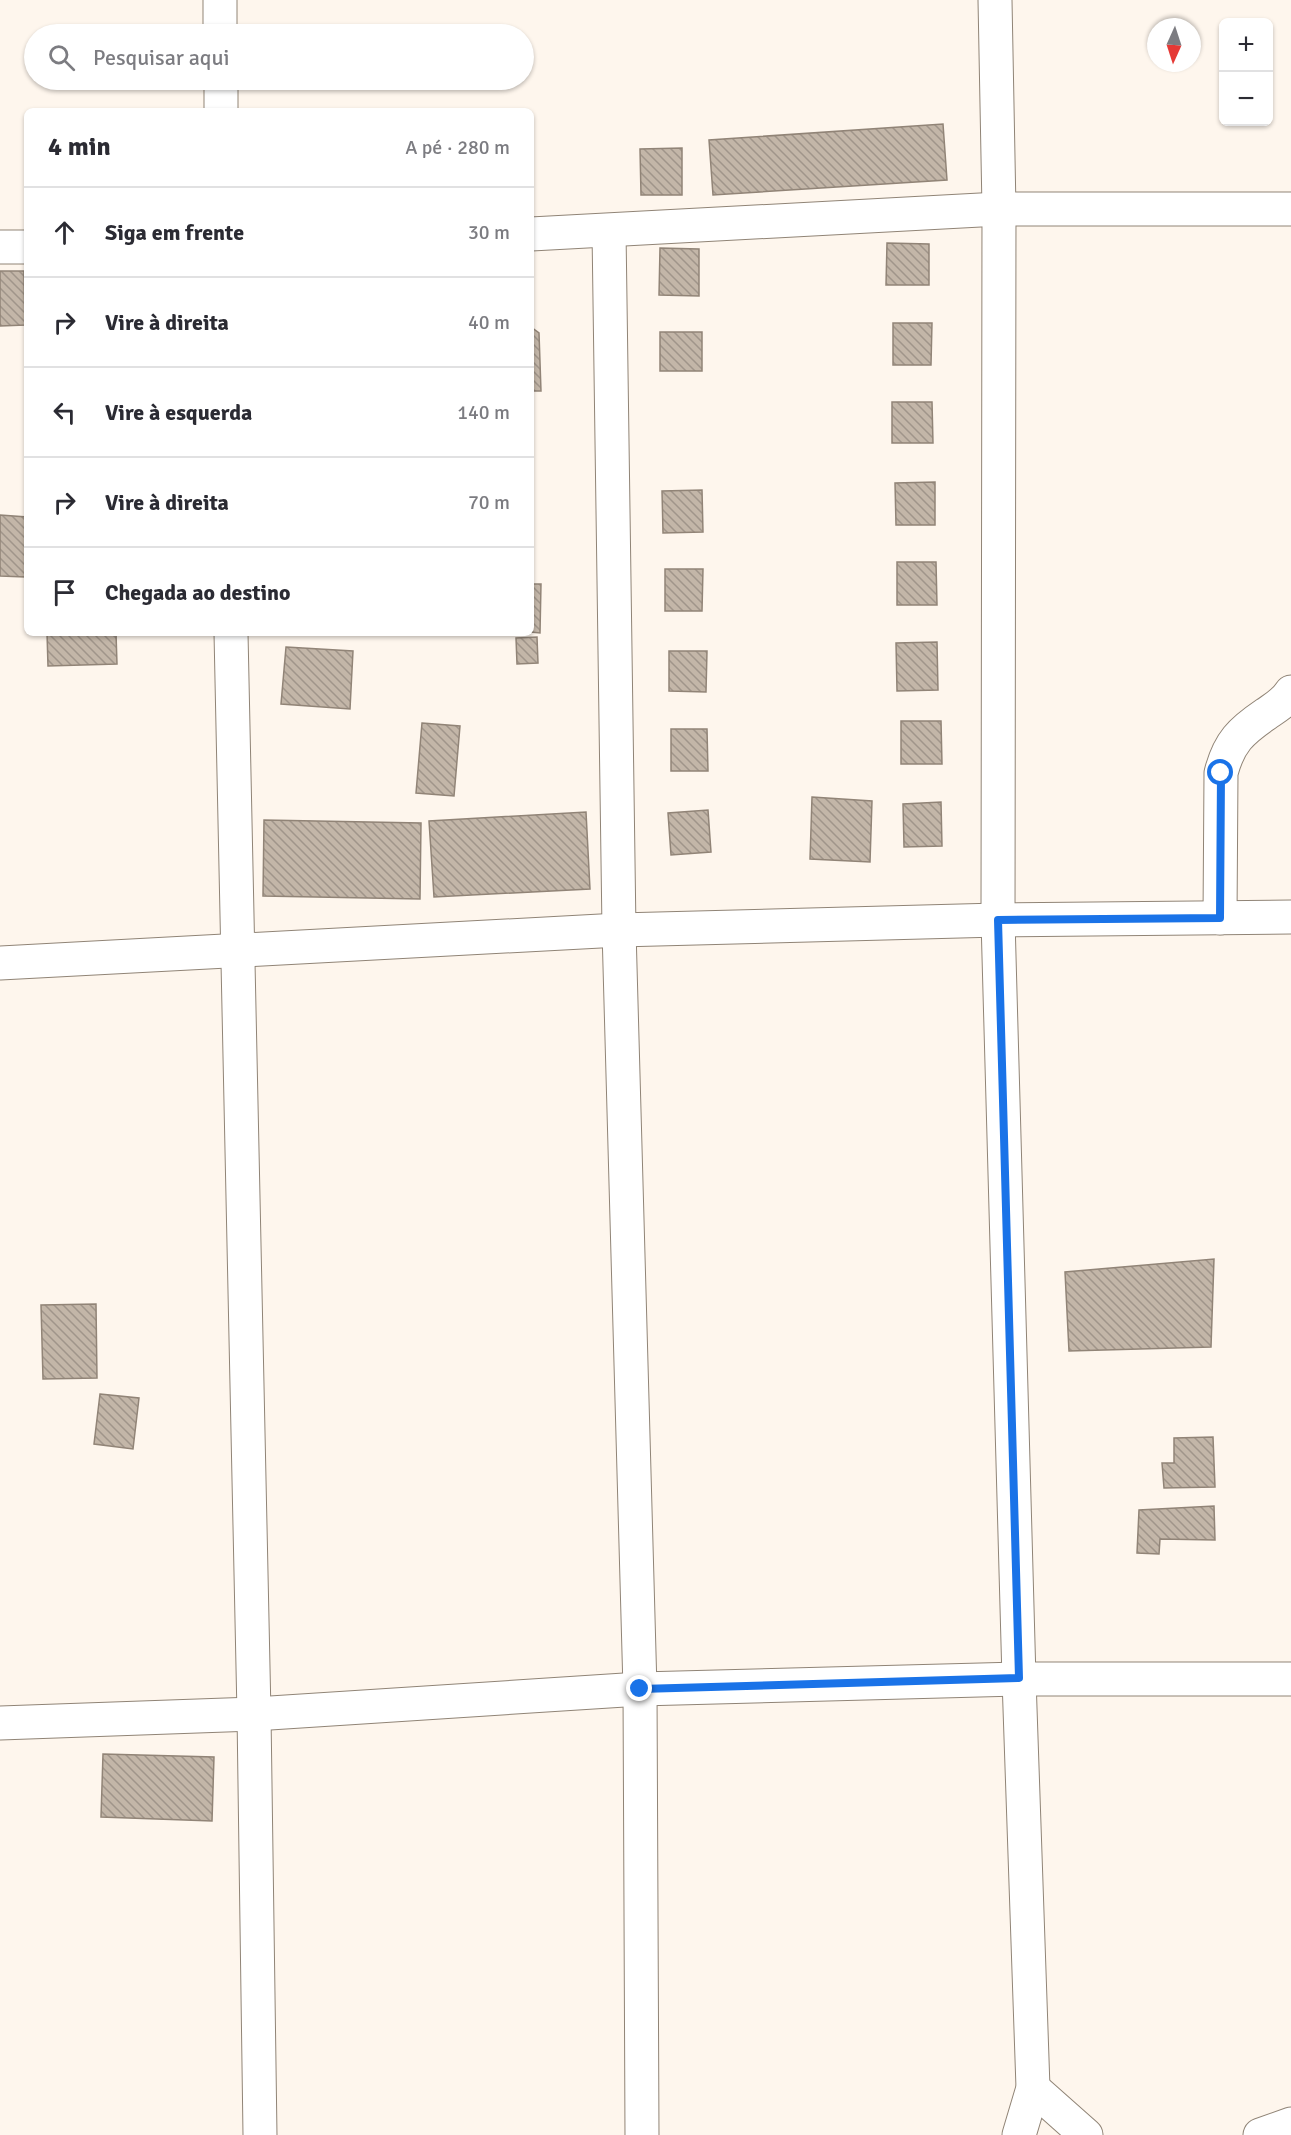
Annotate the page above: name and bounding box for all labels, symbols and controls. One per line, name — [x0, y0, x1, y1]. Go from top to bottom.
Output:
north arrow — [1147, 18, 1201, 72]
map controls — [1219, 18, 1273, 126]
button: + — [1219, 18, 1273, 72]
search box — [24, 24, 534, 90]
icon: search — [45, 41, 78, 74]
text: Pesquisar aqui — [93, 44, 229, 71]
button: − — [1219, 72, 1273, 126]
text: 4 min — [48, 131, 111, 163]
text: A pé · 280 m — [405, 135, 510, 160]
icon: ahead — [48, 216, 81, 249]
text: Siga em frente — [105, 219, 244, 246]
text: 30 m — [468, 220, 510, 245]
icon: right — [48, 306, 81, 339]
text: Vire à direita — [105, 309, 229, 336]
text: 40 m — [468, 310, 510, 335]
icon: left — [48, 396, 81, 429]
text: Vire à esquerda — [105, 399, 252, 426]
text: 140 m — [457, 400, 510, 425]
icon: right — [48, 486, 81, 519]
text: Vire à direita — [105, 489, 229, 516]
text: 70 m — [468, 490, 510, 515]
icon: arrive — [48, 576, 81, 609]
text: Chegada ao destino — [105, 579, 291, 606]
route start — [1207, 759, 1233, 785]
route end — [626, 1675, 652, 1701]

